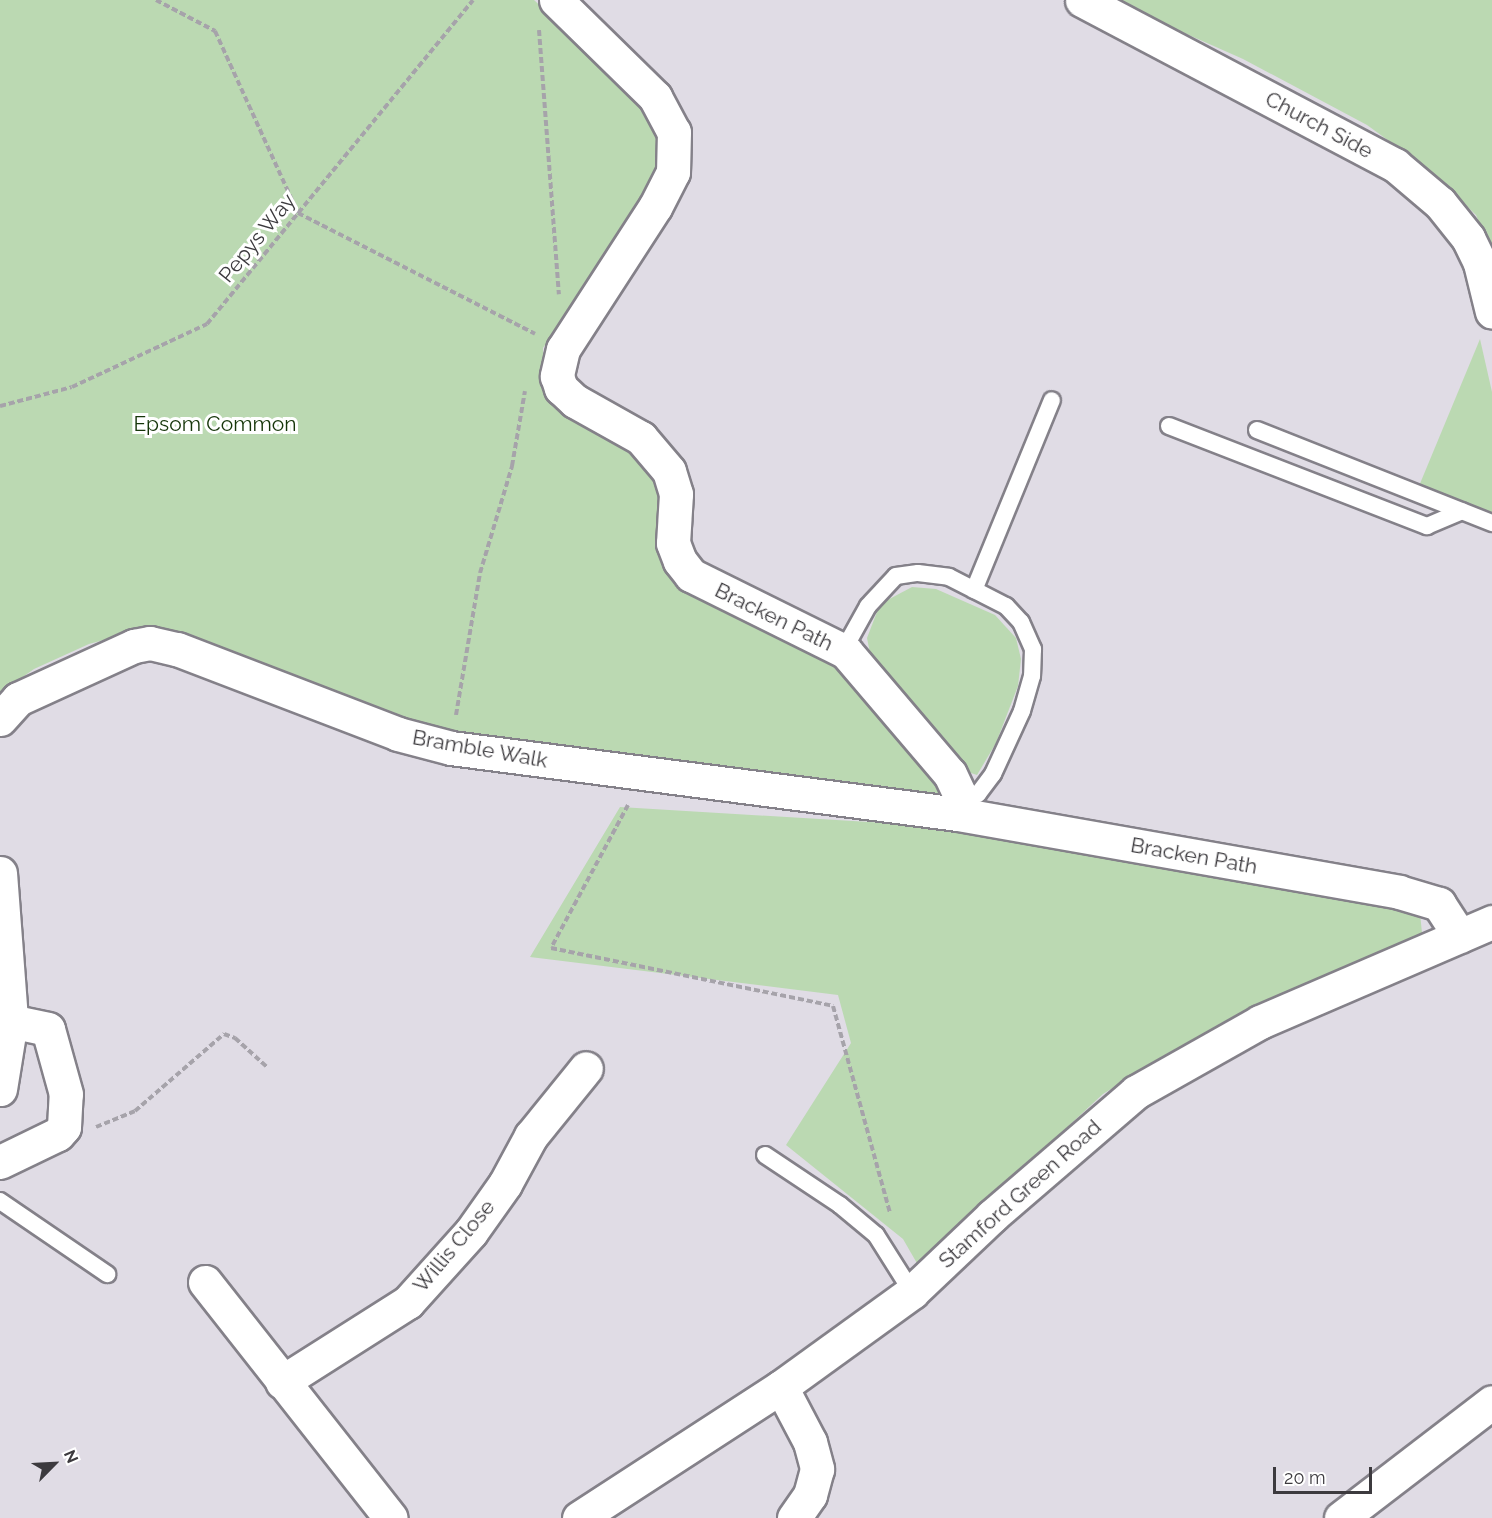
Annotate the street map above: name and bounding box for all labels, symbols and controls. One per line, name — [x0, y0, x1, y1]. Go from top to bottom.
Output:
street label: Church Side — [1261, 86, 1377, 164]
street label: Pepys Way — [213, 188, 301, 288]
park label: Epsom Common — [133, 411, 297, 437]
street label: Bracken Path — [711, 578, 837, 656]
street label: Bramble Walk — [410, 725, 550, 773]
street label: Bracken Path — [1129, 832, 1259, 880]
street label: Stamford Green Road — [934, 1115, 1106, 1273]
street label: Willis Close — [408, 1195, 500, 1297]
north arrow — [24, 1434, 84, 1494]
text: N — [60, 1447, 82, 1466]
scale bar — [1276, 1455, 1375, 1493]
text: 20 m — [1284, 1467, 1326, 1488]

